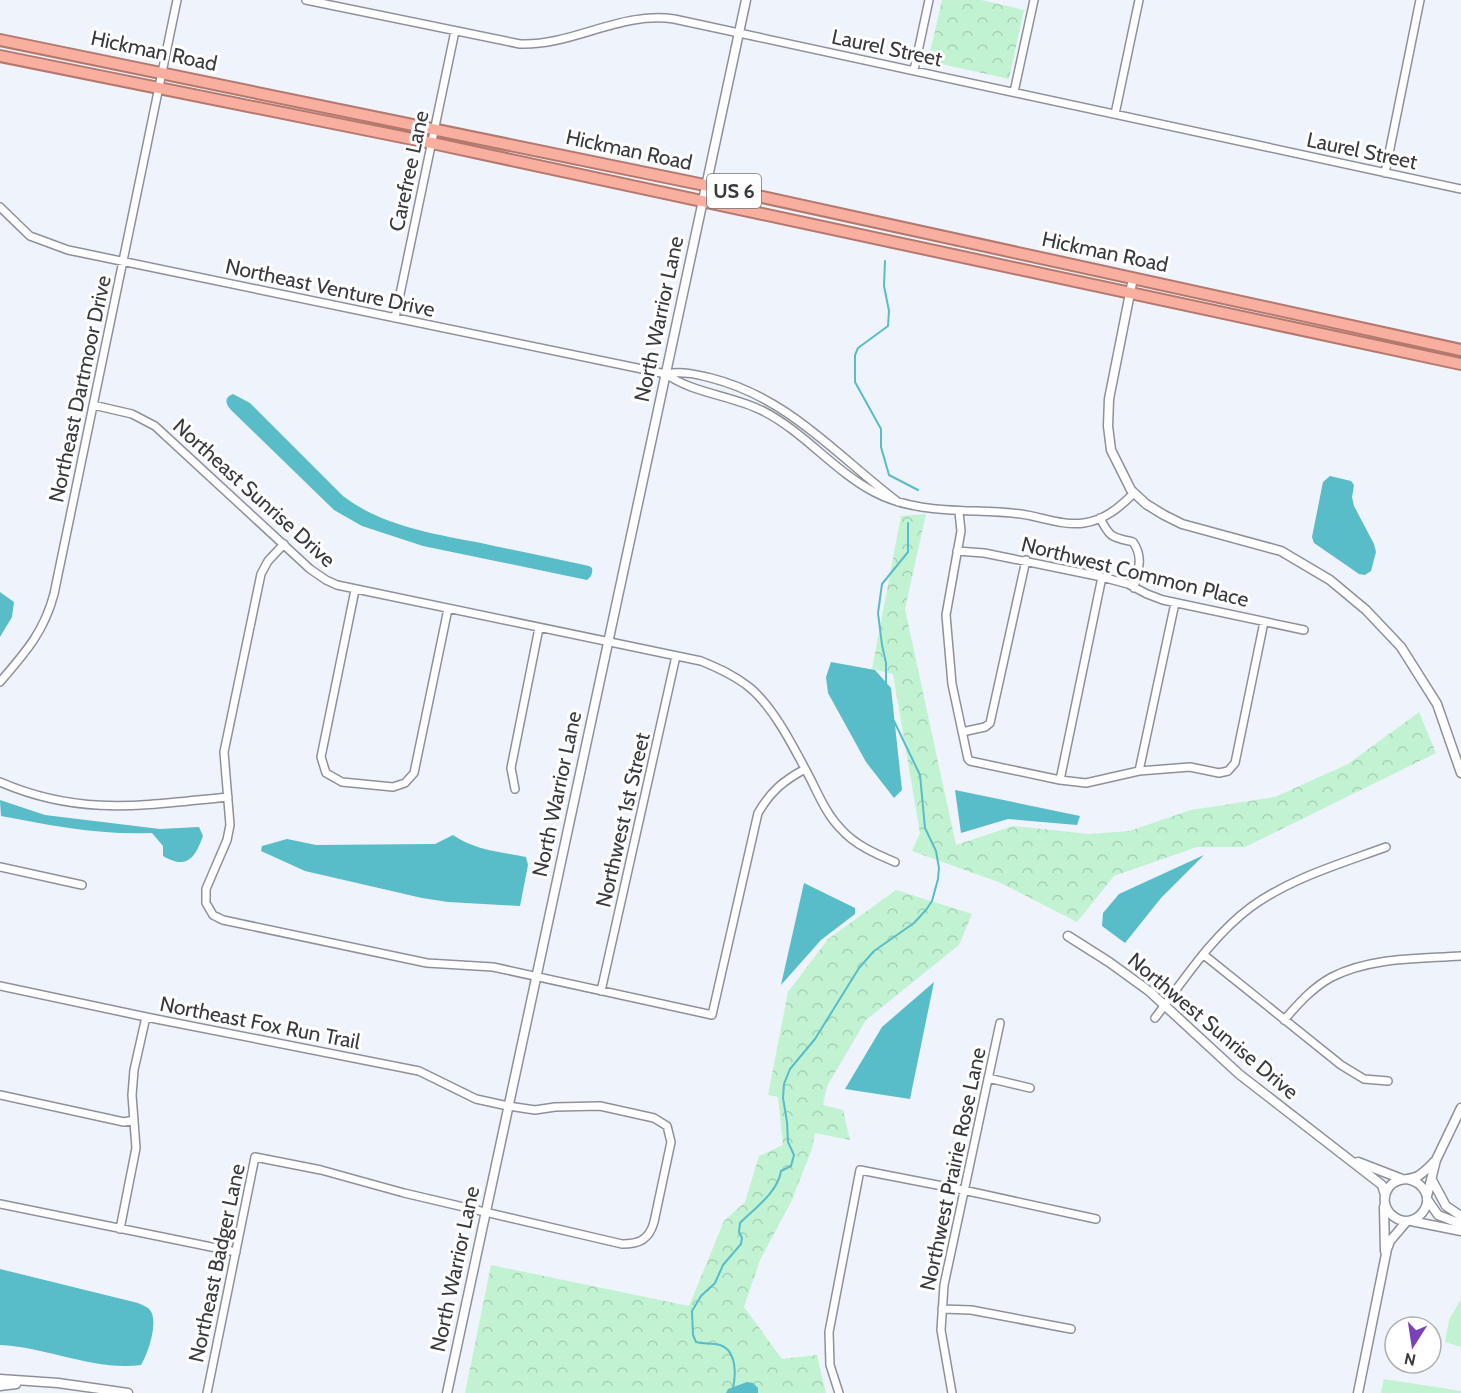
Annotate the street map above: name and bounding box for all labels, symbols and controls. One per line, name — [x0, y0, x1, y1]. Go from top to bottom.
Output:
street label: Laurel Street — [830, 24, 945, 71]
street label: Hickman Road — [89, 25, 220, 76]
street label: Carefree Lane — [384, 108, 434, 234]
street label: Hickman Road — [564, 124, 695, 175]
street label: Laurel Street — [1305, 127, 1420, 174]
road number: US 6 — [707, 174, 761, 208]
street label: Hickman Road — [1040, 226, 1171, 277]
street label: North Warrior Lane — [629, 234, 688, 404]
street label: Northeast Venture Drive — [223, 253, 437, 322]
street label: Northeast Dartmoor Drive — [43, 273, 116, 505]
street label: Northeast Sunrise Drive — [168, 413, 341, 572]
street label: Northwest Common Place — [1019, 531, 1252, 612]
street label: North Warrior Lane — [527, 709, 586, 879]
street label: Northwest 1st Street — [590, 730, 655, 910]
street label: Northwest Sunrise Drive — [1123, 947, 1304, 1104]
street label: Northeast Fox Run Trail — [158, 991, 362, 1054]
street label: Northwest Prairie Rose Lane — [915, 1045, 991, 1293]
street label: Northeast Badger Lane — [183, 1161, 250, 1364]
street label: North Warrior Lane — [425, 1184, 484, 1354]
north arrow — [1383, 1315, 1443, 1375]
text: N — [1402, 1349, 1417, 1370]

